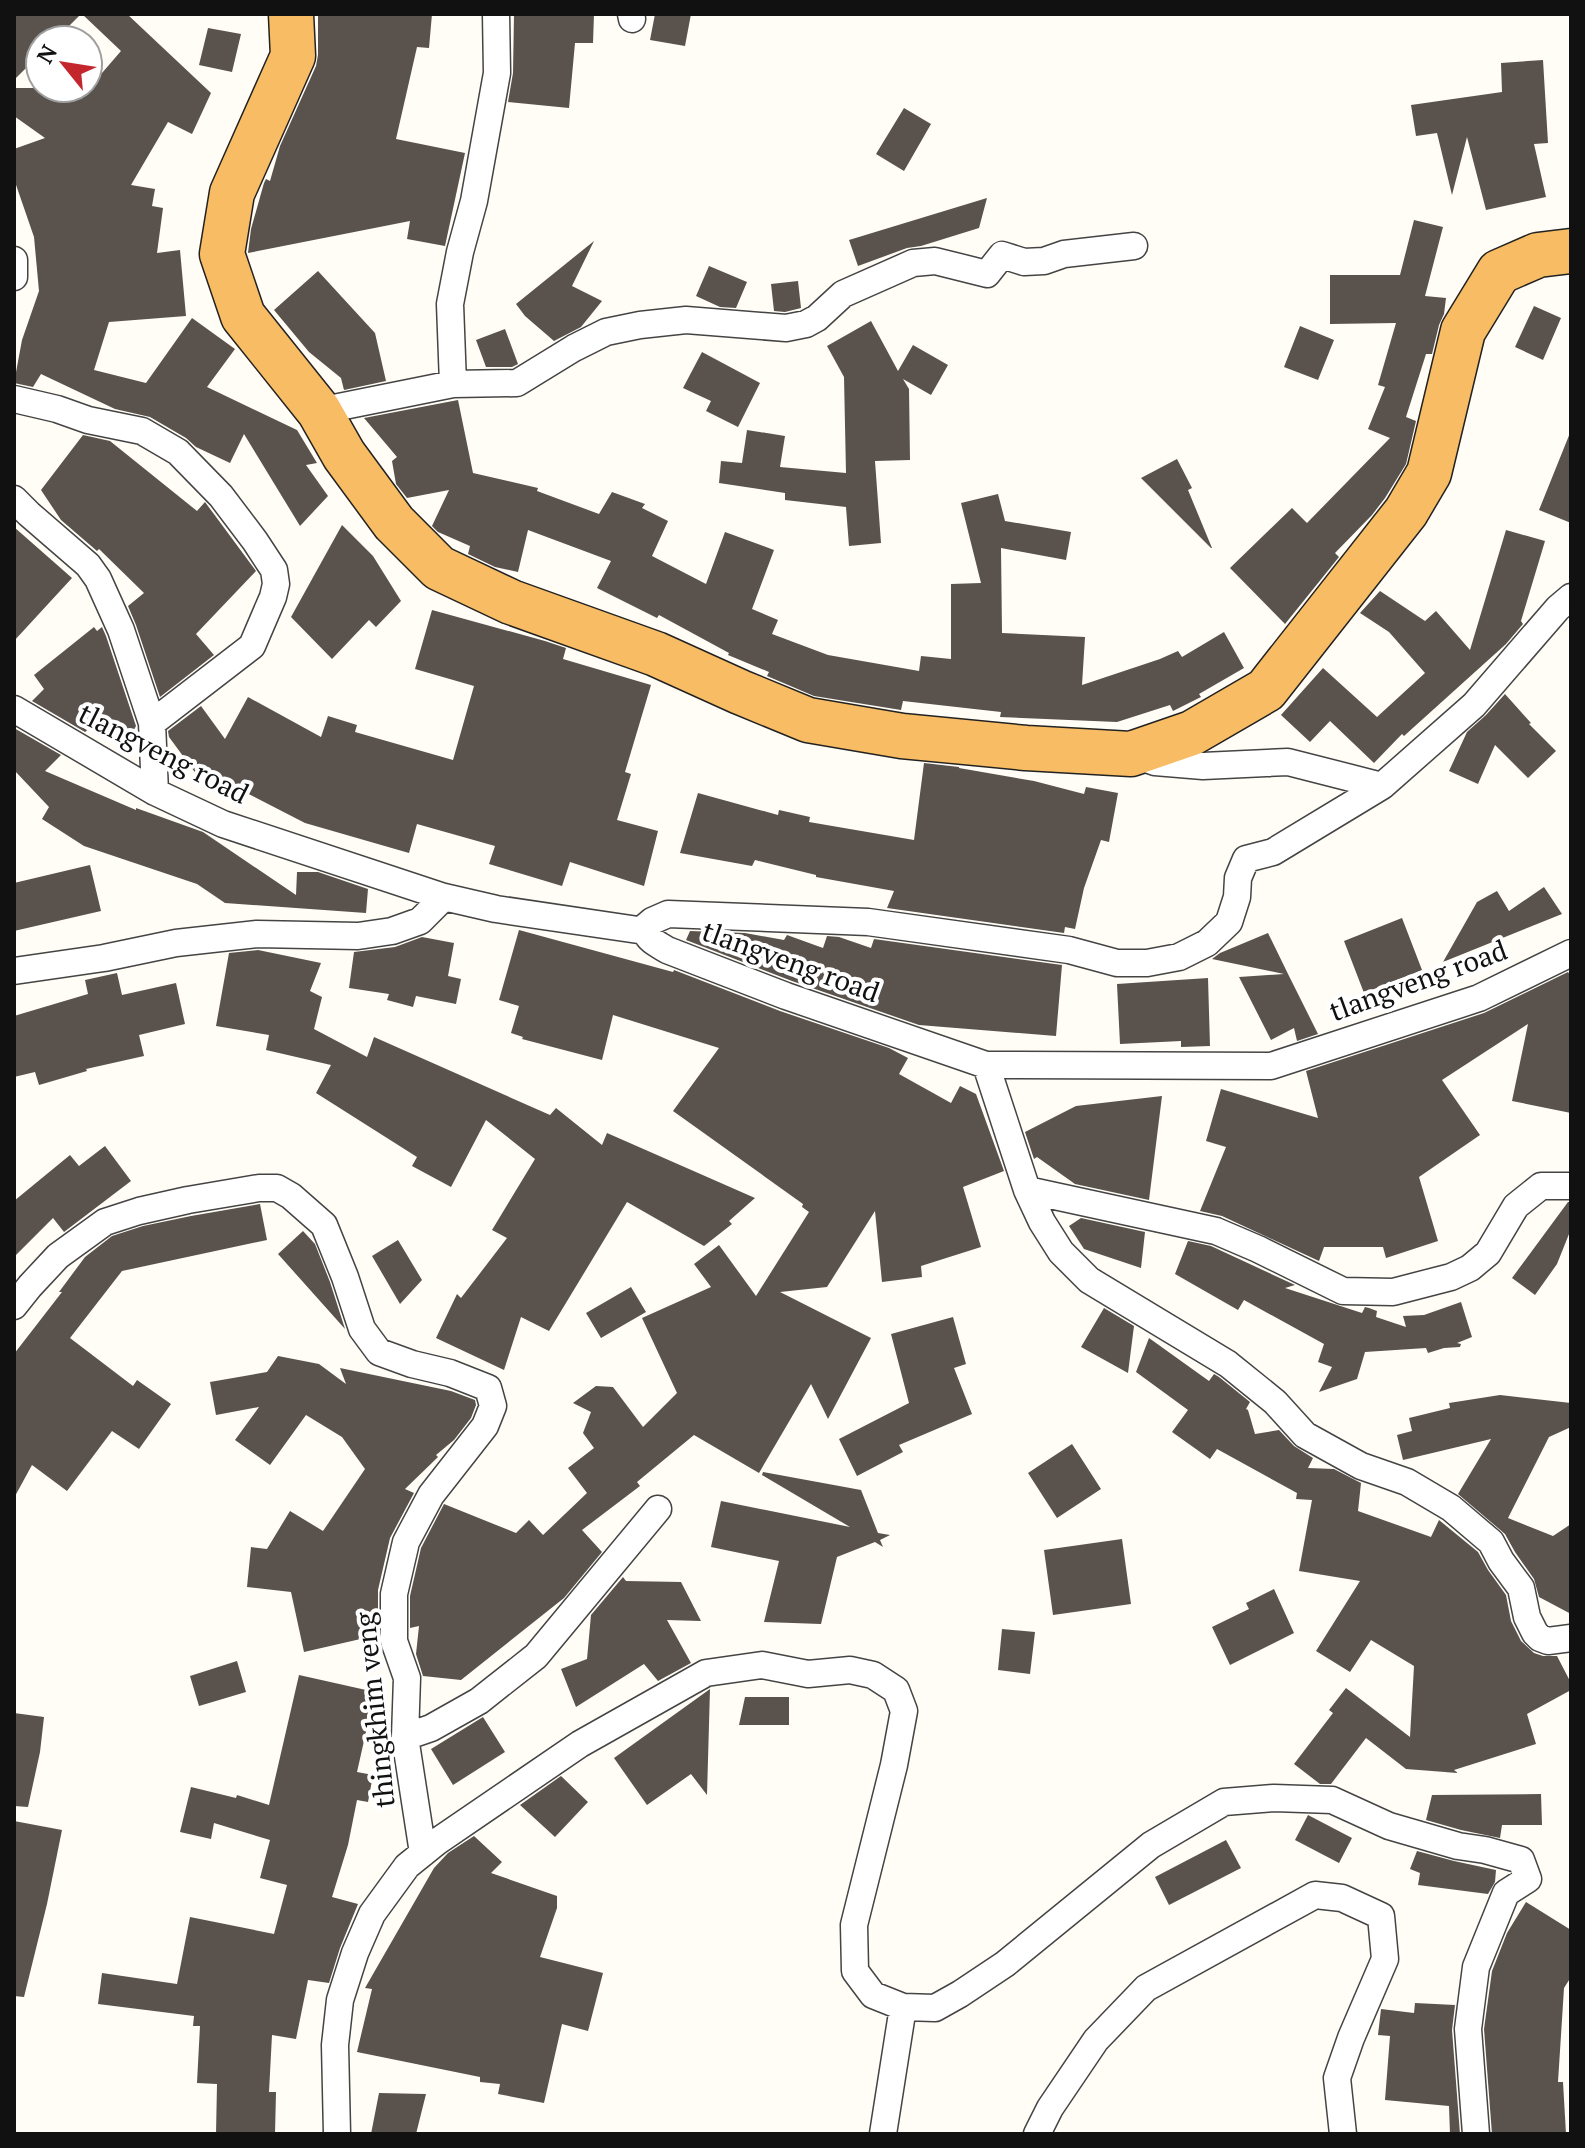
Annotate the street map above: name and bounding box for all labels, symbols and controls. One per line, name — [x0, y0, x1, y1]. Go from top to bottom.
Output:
north arrow — [24, 24, 104, 104]
text: N — [30, 39, 63, 68]
street label: tlangveng road — [73, 694, 255, 812]
street label: tlangveng road — [697, 912, 885, 1010]
street label: tlangveng road — [1324, 931, 1512, 1029]
street label: thingkhim veng — [345, 1609, 403, 1809]

